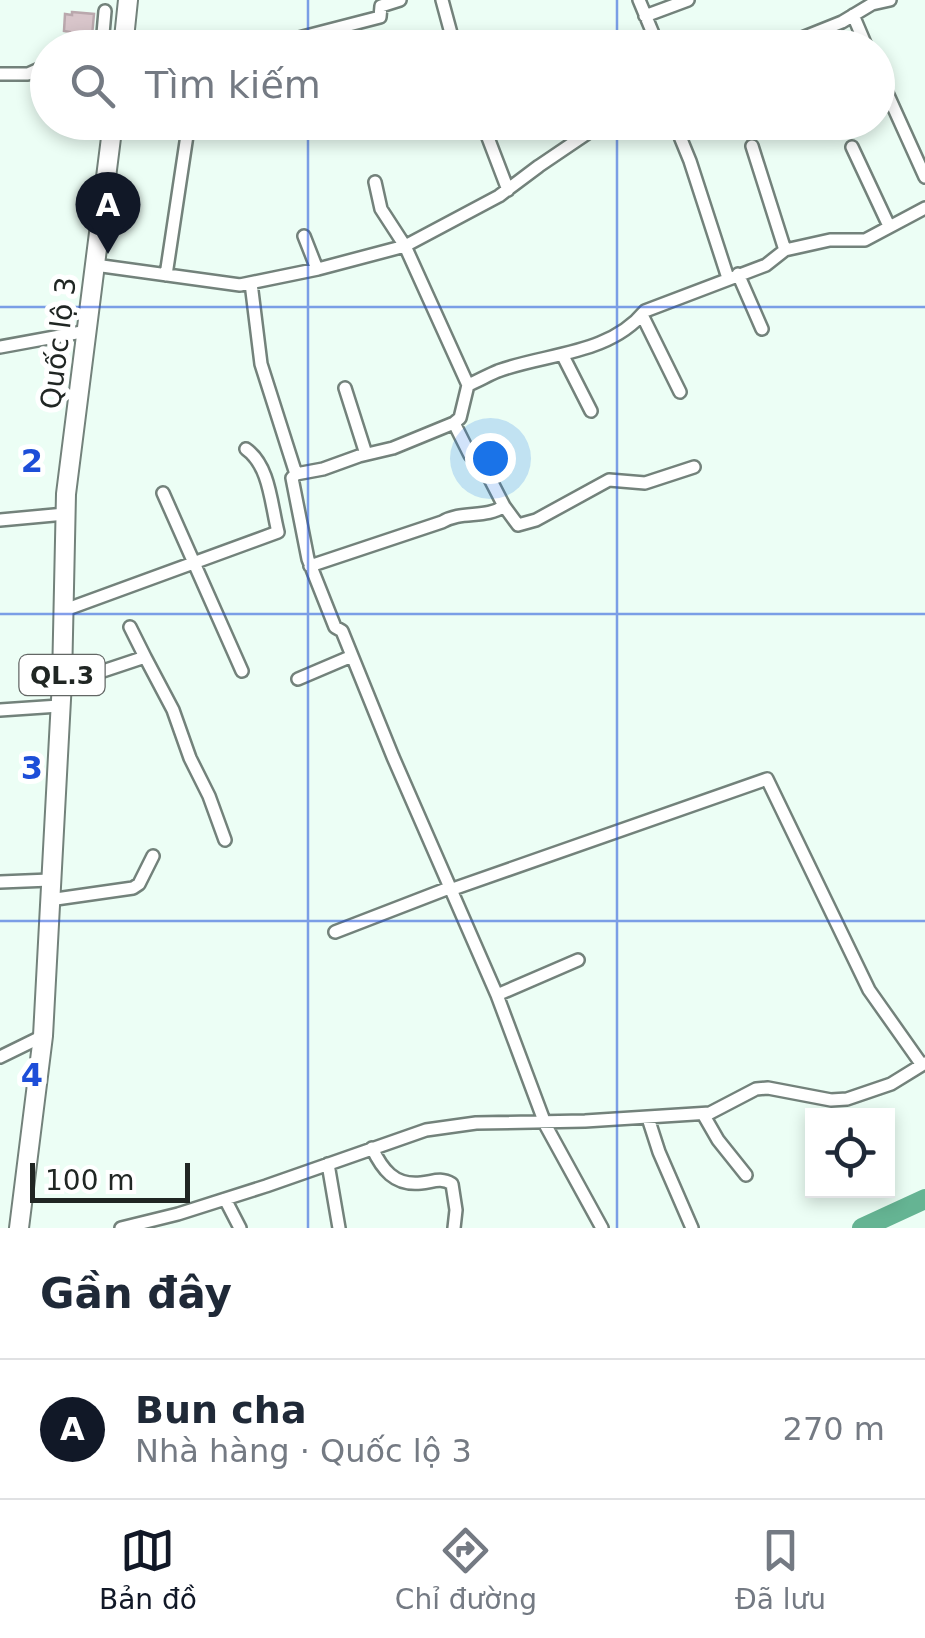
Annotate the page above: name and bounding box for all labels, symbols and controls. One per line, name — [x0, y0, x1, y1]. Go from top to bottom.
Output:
search box — [30, 30, 895, 140]
icon: search — [65, 58, 120, 113]
text: Tìm kiếm — [145, 63, 321, 107]
pin: A — [76, 172, 140, 254]
street label: Quốc lộ 3 — [34, 275, 83, 411]
your location — [465, 433, 516, 484]
text: 2 — [21, 442, 43, 480]
road number: QL.3 — [20, 655, 104, 695]
text: 3 — [21, 749, 43, 787]
text: 4 — [21, 1056, 43, 1094]
map controls — [805, 1108, 895, 1198]
button: locate — [805, 1108, 895, 1198]
scale bar — [30, 1158, 190, 1202]
text: 100 m — [45, 1164, 135, 1197]
text: Gần đây — [40, 1269, 232, 1318]
text: Bun cha — [135, 1388, 307, 1432]
text: A — [60, 1410, 85, 1448]
text: 270 m — [783, 1410, 885, 1448]
text: Nhà hàng · Quốc lộ 3 — [135, 1432, 472, 1470]
tab: Bản đồ — [99, 1523, 197, 1616]
tab: Chỉ đường — [395, 1523, 537, 1616]
tab: Đã lưu — [735, 1523, 826, 1616]

